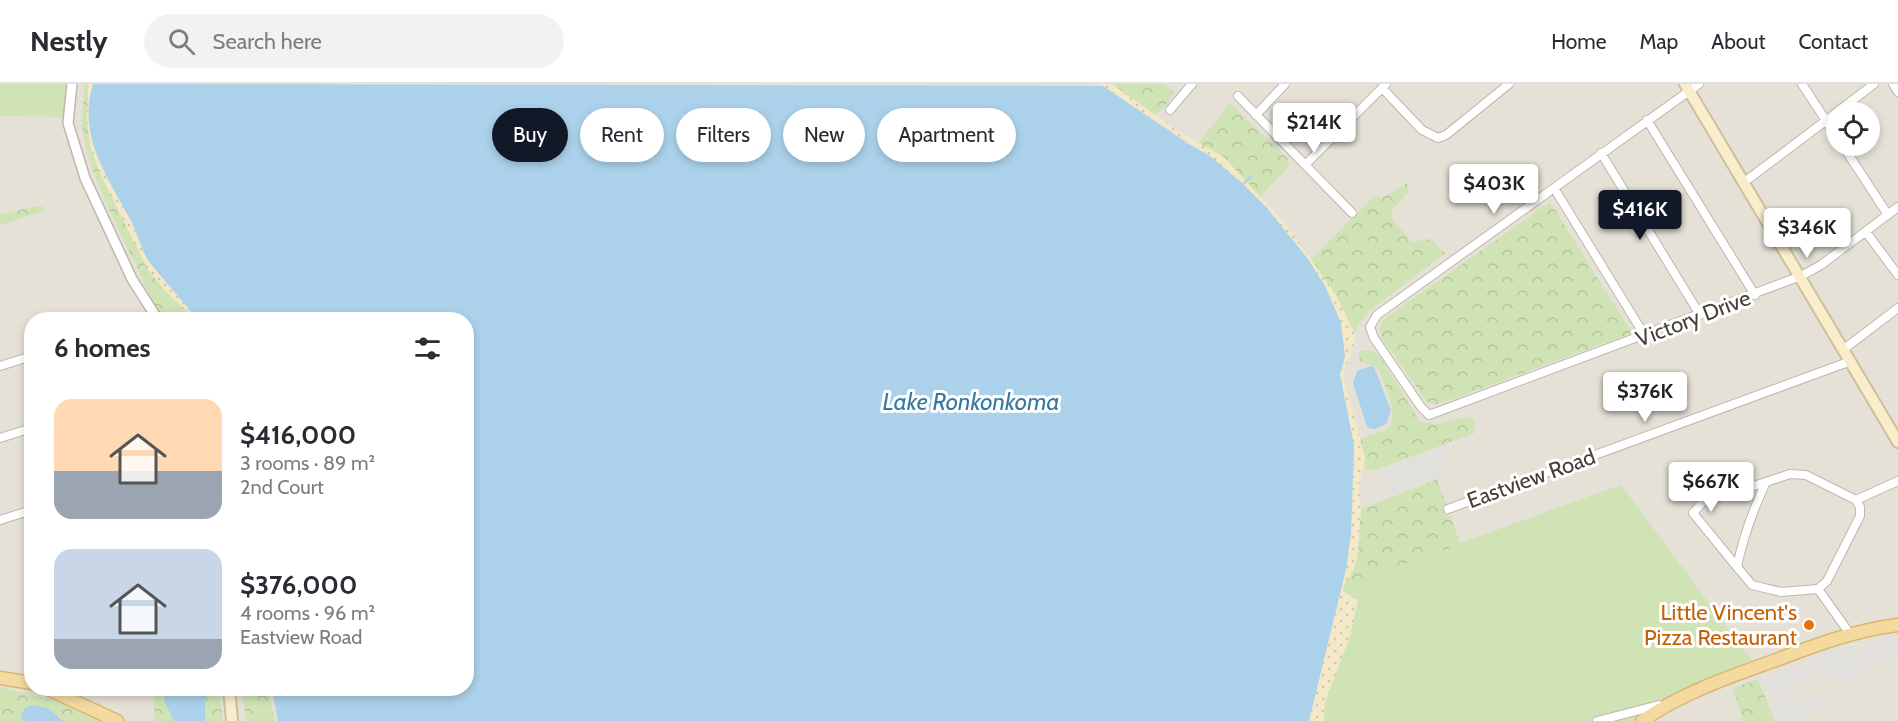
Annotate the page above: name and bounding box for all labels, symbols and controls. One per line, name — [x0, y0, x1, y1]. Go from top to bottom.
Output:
search box — [144, 14, 564, 68]
text: Nestly — [30, 24, 108, 58]
icon: search — [165, 25, 198, 58]
text: Search here — [213, 28, 322, 55]
text: Home — [1551, 29, 1607, 54]
text: Map — [1640, 29, 1678, 54]
text: About — [1711, 29, 1765, 54]
text: Contact — [1798, 29, 1868, 54]
map controls — [1826, 102, 1880, 156]
button: locate — [1826, 102, 1880, 156]
pin: $214K — [1272, 103, 1356, 154]
chip: Buy — [492, 108, 568, 162]
chip: Rent — [580, 108, 664, 162]
chip: Filters — [676, 108, 771, 162]
chip: New — [783, 108, 865, 162]
chip: Apartment — [877, 108, 1016, 162]
text: $214K — [1287, 110, 1341, 134]
pin: $403K — [1452, 164, 1536, 215]
text: $403K — [1463, 171, 1525, 195]
pin: $416K — [1598, 190, 1682, 241]
text: $416K — [1612, 197, 1668, 221]
pin: $346K — [1765, 208, 1849, 259]
text: $346K — [1778, 215, 1836, 239]
street label: Victory Drive — [1632, 284, 1754, 353]
text: 6 homes — [54, 332, 151, 364]
icon: filters — [411, 332, 444, 365]
pin: $376K — [1603, 372, 1687, 423]
text: $376K — [1617, 379, 1673, 403]
water label: Lake Ronkonkoma — [883, 387, 1059, 416]
text: $416,000 — [240, 419, 356, 451]
icon: home — [102, 423, 174, 495]
street label: Eastview Road — [1463, 443, 1599, 514]
text: 3 rooms · 89 m² — [240, 451, 375, 475]
pin: $667K — [1669, 462, 1753, 513]
text: $667K — [1683, 469, 1739, 493]
text: 2nd Court — [240, 475, 324, 499]
text: $376,000 — [240, 569, 357, 601]
icon: home — [102, 573, 174, 645]
place label: Little Vincent's Pizza Restaurant — [1644, 599, 1798, 651]
text: 4 rooms · 96 m² — [240, 601, 375, 625]
marker: Little Vincent's Pizza Restaurant — [1802, 618, 1816, 632]
text: Eastview Road — [240, 625, 362, 649]

